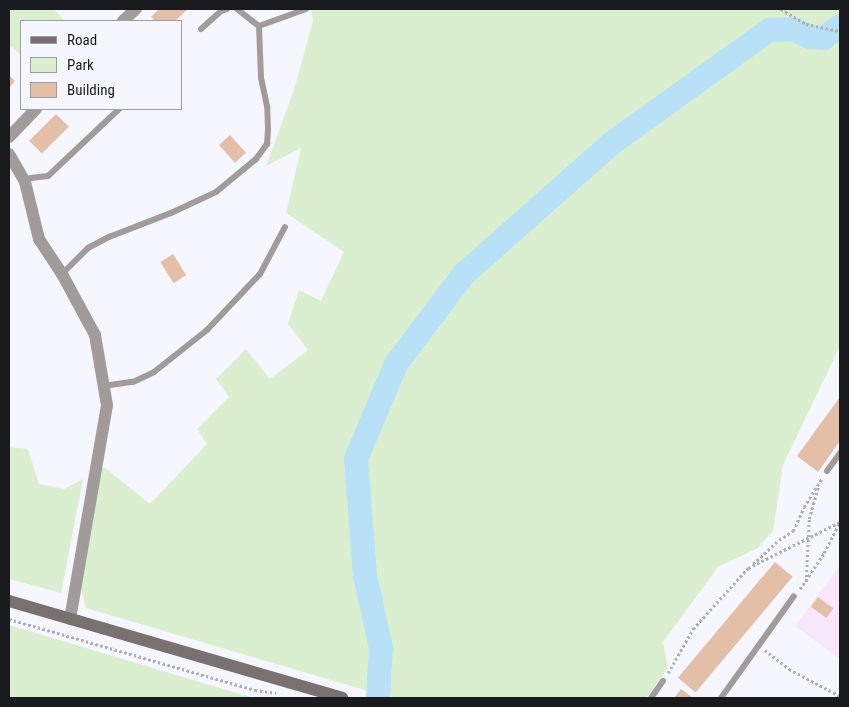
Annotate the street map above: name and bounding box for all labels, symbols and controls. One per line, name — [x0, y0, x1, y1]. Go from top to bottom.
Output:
legend — [20, 20, 182, 110]
text: Road — [67, 31, 97, 49]
text: Park — [67, 56, 94, 74]
text: Building — [67, 81, 115, 99]

